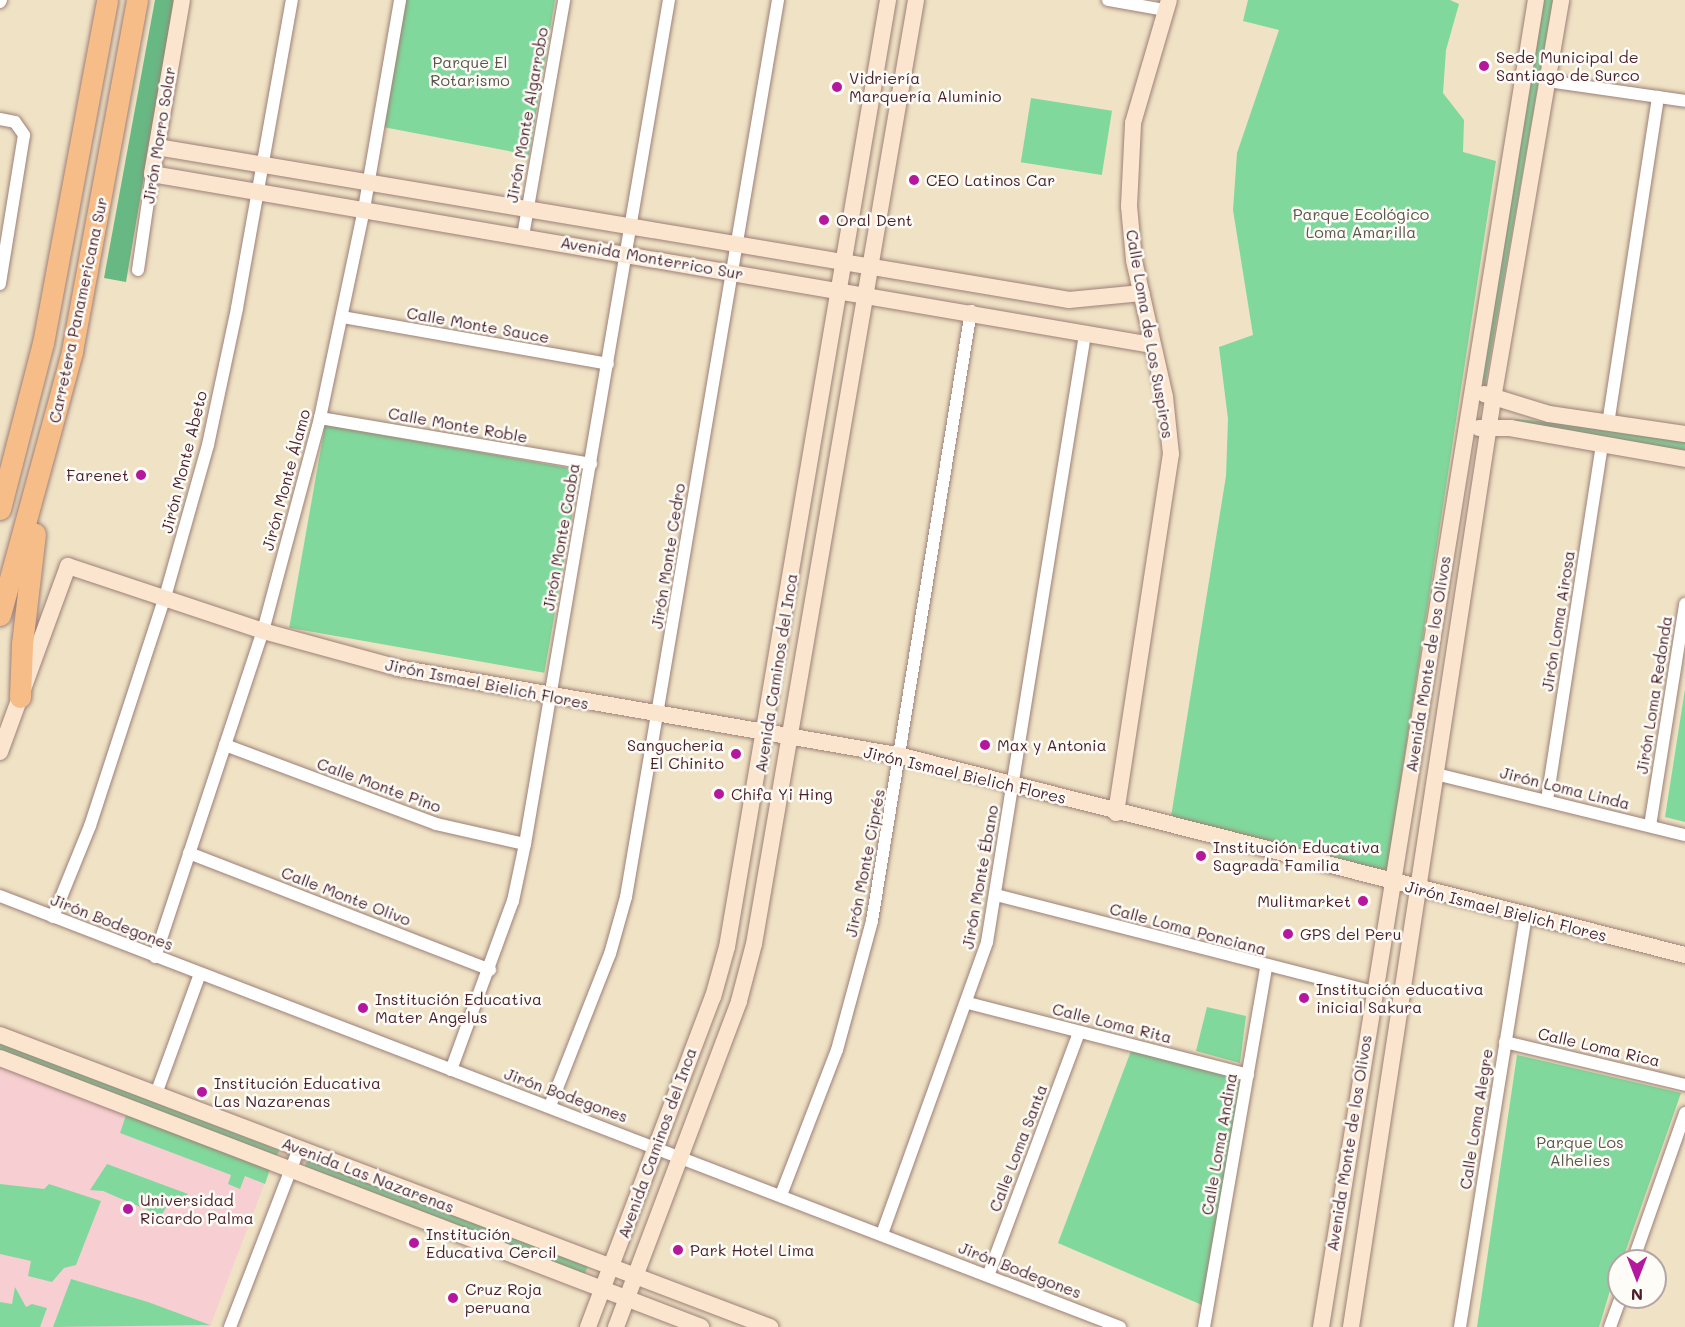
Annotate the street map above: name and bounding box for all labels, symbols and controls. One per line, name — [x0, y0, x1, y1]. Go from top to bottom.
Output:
street label: Jirón Monte Algarrobo — [502, 26, 552, 204]
place label: Sede Municipal de Santiago de Surco — [1496, 47, 1639, 85]
park label: Parque El Rotarismo — [430, 52, 510, 90]
marker: Sede Municipal de Santiago de Surco — [1477, 59, 1491, 73]
street label: Jirón Morro Solar — [139, 65, 179, 205]
place label: Vidriería Marquería Aluminio — [849, 68, 1002, 106]
marker: Vidriería Marquería Aluminio — [830, 80, 844, 94]
place label: CEO Latinos Car — [926, 170, 1055, 190]
marker: CEO Latinos Car — [907, 173, 921, 187]
street label: Carretera Panamericana Sur — [45, 195, 111, 425]
park label: Parque Ecológico Loma Amarilla — [1293, 204, 1429, 242]
place label: Oral Dent — [836, 210, 913, 230]
marker: Oral Dent — [817, 213, 831, 227]
street label: Calle Loma de Los Suspiros — [1122, 228, 1178, 440]
street label: Avenida Monterrico Sur — [559, 232, 745, 284]
street label: Calle Monte Sauce — [405, 303, 551, 347]
street label: Jirón Monte Abeto — [157, 389, 211, 535]
street label: Calle Monte Roble — [387, 403, 529, 447]
street label: Jirón Monte Álamo — [258, 407, 314, 553]
street label: Jirón Monte Caoba — [539, 462, 583, 612]
place label: Farenet — [66, 465, 129, 485]
marker: Farenet — [134, 468, 148, 482]
street label: Jirón Monte Cedro — [647, 482, 689, 630]
street label: Jirón Loma Airosa — [1537, 549, 1579, 693]
street label: Avenida Monte de los Olivos — [1401, 554, 1455, 774]
street label: Avenida Caminos del Inca — [751, 572, 801, 774]
street label: Jirón Loma Redonda — [1632, 615, 1676, 775]
street label: Jirón Ismael Bielich Flores — [384, 655, 590, 713]
place label: Sangucheria El Chinito — [627, 735, 724, 773]
place label: Max y Antonia — [997, 735, 1107, 755]
marker: Max y Antonia — [978, 738, 992, 752]
street label: Jirón Ismael Bielich Flores — [862, 742, 1068, 808]
marker: Sangucheria El Chinito — [729, 747, 743, 761]
street label: Calle Monte Pino — [314, 754, 444, 816]
street label: Jirón Loma Linda — [1498, 763, 1632, 813]
place label: Chifa Yi Hing — [731, 784, 833, 804]
marker: Chifa Yi Hing — [712, 787, 726, 801]
street label: Jirón Monte Ciprés — [841, 787, 889, 939]
street label: Jirón Monte Ébano — [958, 803, 1002, 951]
place label: Institución Educativa Sagrada Familia — [1213, 837, 1380, 875]
marker: Institución Educativa Sagrada Familia — [1194, 849, 1208, 863]
street label: Calle Monte Olivo — [279, 862, 413, 930]
street label: Jirón Ismael Bielich Flores — [1403, 877, 1609, 945]
street label: Jirón Bodegones — [48, 890, 176, 954]
place label: Mulitmarket — [1257, 891, 1351, 911]
marker: Mulitmarket — [1356, 894, 1370, 908]
street label: Calle Loma Ponciana — [1108, 899, 1268, 959]
place label: GPS del Peru — [1300, 924, 1401, 944]
marker: GPS del Peru — [1281, 927, 1295, 941]
place label: Institución educativa inicial Sakura — [1316, 979, 1484, 1017]
place label: Institución Educativa Mater Angelus — [375, 989, 542, 1027]
marker: Institución educativa inicial Sakura — [1297, 991, 1311, 1005]
street label: Calle Loma Rita — [1050, 999, 1174, 1047]
marker: Institución Educativa Mater Angelus — [356, 1001, 370, 1015]
street label: Calle Loma Rica — [1536, 1024, 1662, 1070]
street label: Avenida Monte de los Olivos — [1322, 1033, 1376, 1253]
street label: Avenida Caminos del Inca — [614, 1045, 700, 1241]
street label: Calle Loma Alegre — [1455, 1047, 1497, 1191]
street label: Jirón Bodegones — [502, 1064, 630, 1126]
street label: Calle Loma Andina — [1197, 1071, 1241, 1217]
place label: Institución Educativa Las Nazarenas — [214, 1073, 381, 1111]
street label: Calle Loma Santa — [985, 1082, 1051, 1214]
marker: Institución Educativa Las Nazarenas — [195, 1085, 209, 1099]
park label: Parque Los Alhelies — [1536, 1132, 1624, 1170]
street label: Avenida Las Nazarenas — [279, 1133, 457, 1217]
place label: Universidad Ricardo Palma — [140, 1190, 254, 1228]
marker: Universidad Ricardo Palma — [121, 1202, 135, 1216]
place label: Institución Educativa Cercil — [426, 1224, 557, 1262]
marker: Institución Educativa Cercil — [407, 1236, 421, 1250]
street label: Jirón Bodegones — [956, 1238, 1084, 1302]
place label: Park Hotel Lima — [690, 1240, 814, 1260]
marker: Park Hotel Lima — [671, 1243, 685, 1257]
north arrow — [1607, 1249, 1667, 1309]
place label: Cruz Roja peruana — [465, 1279, 542, 1317]
text: N — [1631, 1285, 1643, 1306]
marker: Cruz Roja peruana — [446, 1291, 460, 1305]

